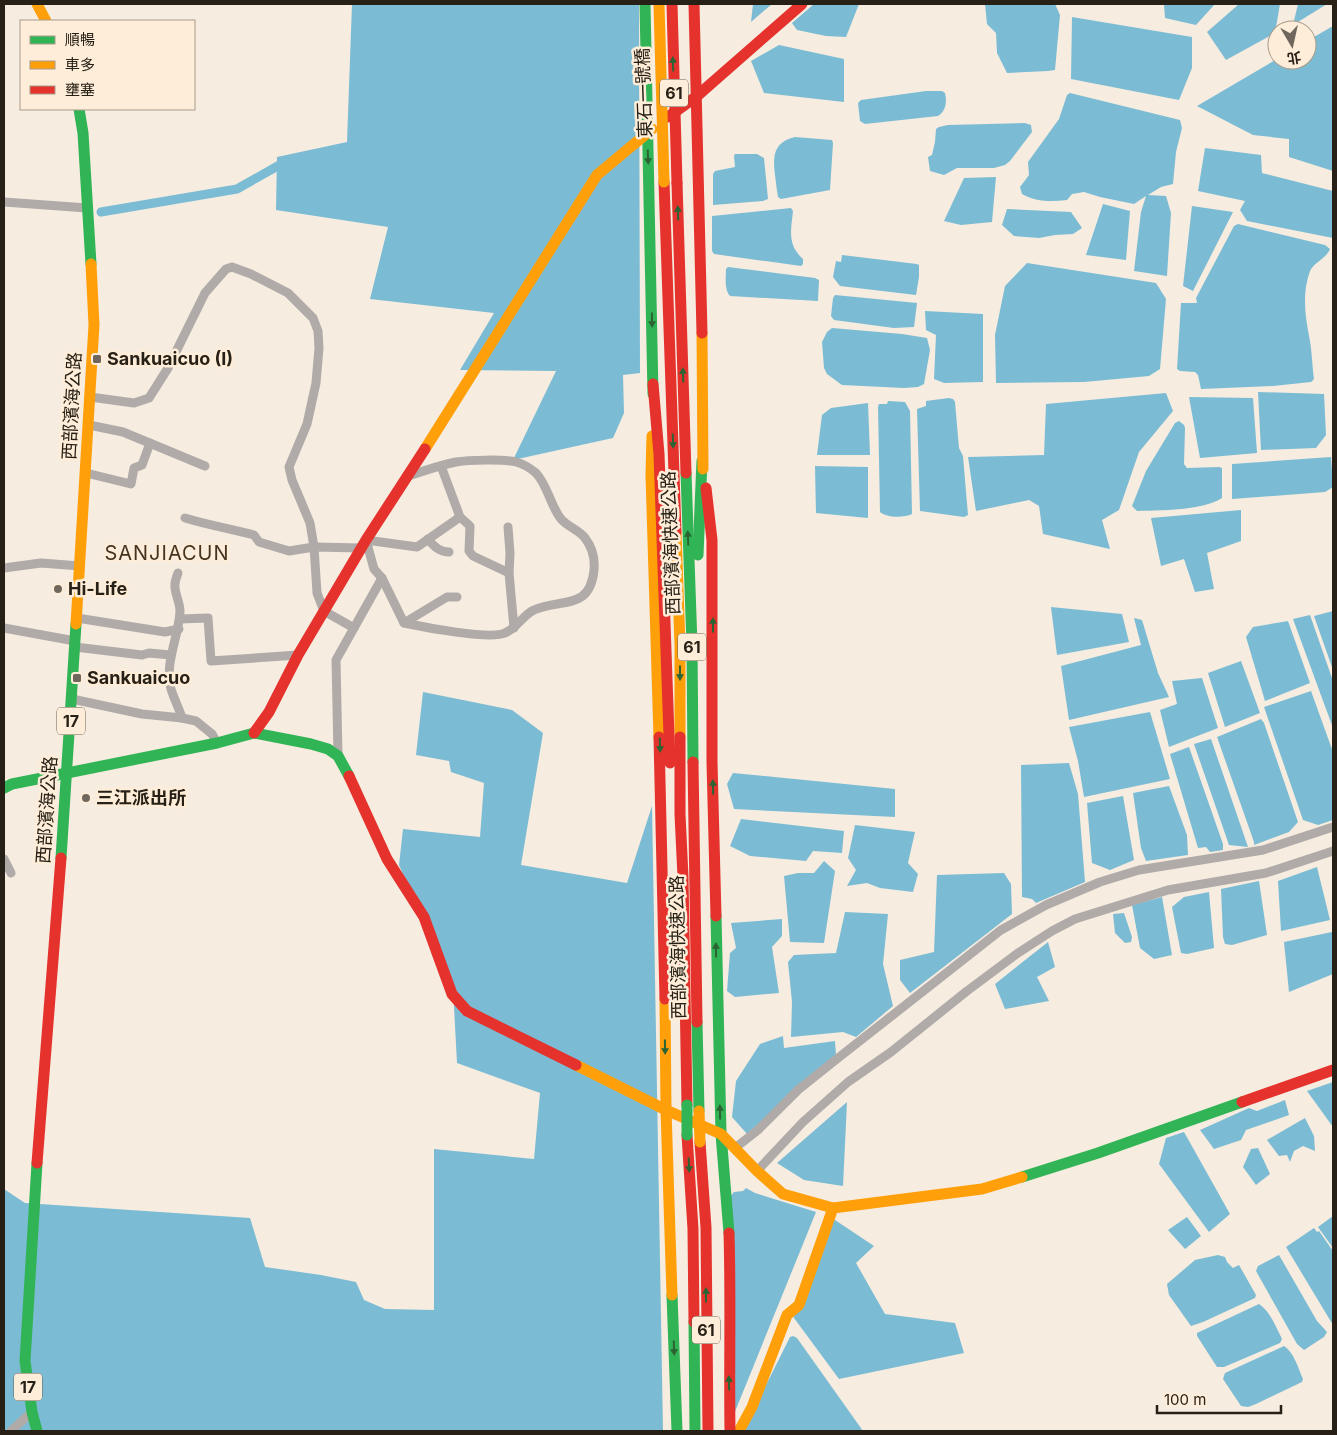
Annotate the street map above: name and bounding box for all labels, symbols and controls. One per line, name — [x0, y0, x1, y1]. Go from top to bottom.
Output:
legend — [20, 20, 195, 110]
north arrow — [1267, 20, 1317, 70]
text: 順暢 — [65, 30, 95, 49]
street label: 東石一號橋 — [631, 48, 656, 138]
text: 北 — [1286, 49, 1302, 68]
text: 車多 — [65, 55, 95, 74]
one-way arrow — [669, 56, 677, 72]
text: 壅塞 — [65, 80, 95, 99]
road number: 61 — [660, 80, 688, 106]
one-way arrow — [644, 150, 652, 166]
one-way arrow — [673, 205, 681, 221]
one-way arrow — [648, 312, 656, 328]
place label: Sankuaicuo (I) — [107, 348, 233, 369]
street label: 西部濱海公路 — [58, 351, 85, 460]
marker: Sankuaicuo (I) — [91, 353, 103, 365]
one-way arrow — [678, 367, 686, 383]
one-way arrow — [669, 433, 677, 449]
street label: 西部濱海快速公路 — [657, 471, 684, 615]
one-way arrow — [684, 530, 692, 546]
district label: SANJIACUN — [104, 541, 230, 565]
place label: Hi-Life — [68, 578, 128, 599]
marker: Hi-Life — [52, 583, 64, 595]
one-way arrow — [709, 616, 717, 632]
road number: 61 — [678, 634, 706, 660]
one-way arrow — [676, 665, 684, 681]
place label: Sankuaicuo — [87, 667, 190, 688]
marker: Sankuaicuo — [71, 672, 83, 684]
road number: 17 — [57, 708, 85, 734]
one-way arrow — [656, 737, 664, 753]
street label: 西部濱海公路 — [32, 755, 61, 865]
one-way arrow — [708, 779, 716, 795]
place label: 三江派出所 — [96, 787, 186, 808]
marker: 三江派出所 — [80, 792, 92, 804]
street label: 西部濱海快速公路 — [666, 875, 689, 1019]
one-way arrow — [712, 941, 720, 957]
one-way arrow — [661, 1039, 669, 1055]
one-way arrow — [716, 1104, 724, 1120]
one-way arrow — [685, 1157, 693, 1173]
one-way arrow — [702, 1287, 710, 1303]
road number: 61 — [692, 1316, 720, 1344]
one-way arrow — [670, 1340, 678, 1356]
road number: 17 — [14, 1374, 42, 1400]
one-way arrow — [725, 1374, 733, 1390]
scale bar — [1157, 1382, 1281, 1414]
text: 100 m — [1164, 1390, 1206, 1409]

